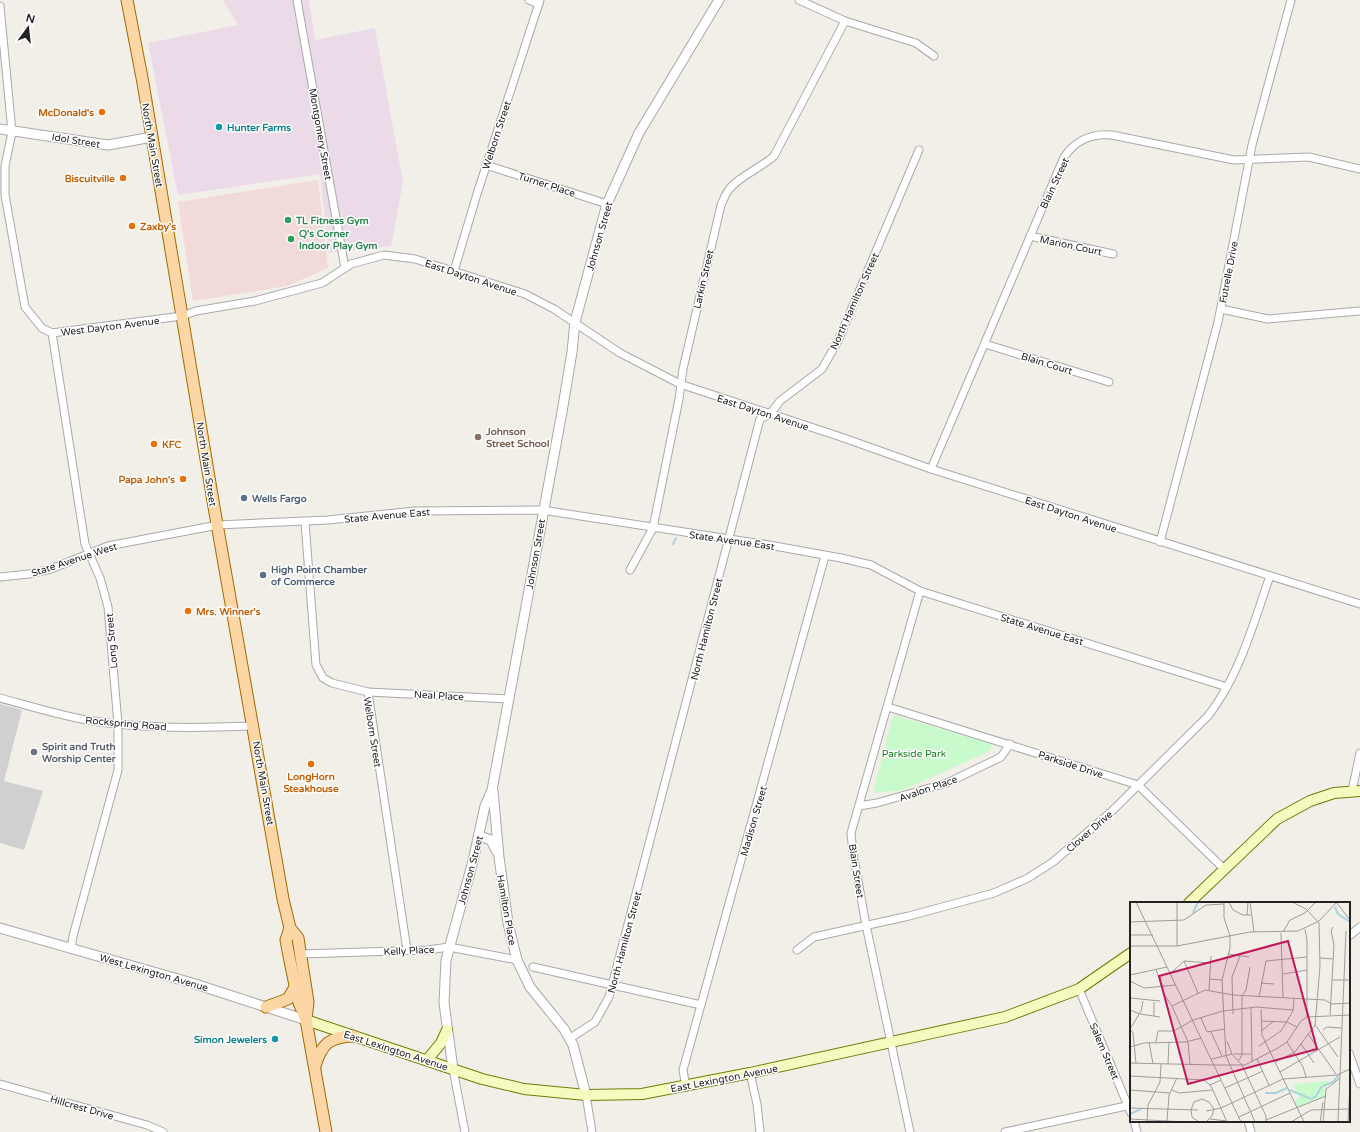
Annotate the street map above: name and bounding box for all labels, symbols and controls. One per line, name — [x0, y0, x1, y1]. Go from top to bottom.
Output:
north arrow — [8, 8, 48, 48]
text: N — [25, 11, 36, 26]
street label: Montgomery Street — [306, 87, 334, 181]
street label: Welborn Street — [480, 99, 514, 171]
street label: North Main Street — [139, 102, 165, 188]
place label: McDonald's — [38, 107, 94, 119]
marker: McDonald's — [97, 107, 107, 117]
marker: Hunter Farms — [214, 122, 224, 132]
place label: Hunter Farms — [227, 122, 291, 134]
street label: Idol Street — [51, 131, 101, 151]
street label: Blain Street — [1038, 156, 1072, 211]
street label: Turner Place — [517, 170, 577, 200]
place label: Biscuitville — [65, 173, 115, 185]
marker: Biscuitville — [118, 173, 128, 183]
street label: Johnson Street — [584, 200, 616, 272]
marker: TL Fitness Gym — [283, 215, 293, 225]
place label: TL Fitness Gym — [295, 215, 369, 227]
marker: Zaxby's — [127, 221, 137, 231]
place label: Zaxby's — [140, 221, 176, 233]
place label: Q's Corner Indoor Play Gym — [299, 228, 378, 252]
marker: Q's Corner Indoor Play Gym — [286, 234, 296, 244]
street label: Marion Court — [1039, 234, 1103, 258]
street label: Futrelle Drive — [1217, 240, 1241, 304]
street label: Larkin Street — [691, 248, 717, 310]
street label: North Hamilton Street — [828, 251, 882, 352]
street label: East Dayton Avenue — [423, 257, 518, 299]
street label: West Dayton Avenue — [60, 315, 160, 339]
street label: Blain Court — [1020, 351, 1074, 377]
street label: East Dayton Avenue — [715, 392, 810, 434]
street label: North Main Street — [193, 421, 219, 507]
place label: Johnson Street School — [485, 426, 549, 450]
marker: Johnson Street School — [473, 432, 483, 442]
marker: KFC — [149, 439, 159, 449]
place label: KFC — [162, 439, 182, 451]
place label: Papa John's — [118, 474, 175, 486]
marker: Papa John's — [178, 474, 188, 484]
marker: Wells Fargo — [239, 493, 249, 503]
place label: Wells Fargo — [252, 493, 307, 505]
street label: East Dayton Avenue — [1023, 494, 1118, 536]
street label: State Avenue East — [344, 506, 431, 526]
street label: Johnson Street — [524, 518, 548, 590]
street label: State Avenue East — [688, 529, 776, 553]
street label: State Avenue West — [30, 540, 119, 579]
place label: High Point Chamber of Commerce — [271, 564, 367, 588]
marker: High Point Chamber of Commerce — [258, 570, 268, 580]
street label: North Hamilton Street — [688, 577, 726, 682]
marker: Mrs. Winner's — [183, 606, 193, 616]
place label: Mrs. Winner's — [196, 606, 261, 618]
street label: State Avenue East — [999, 612, 1085, 648]
street label: Long Street — [104, 613, 120, 669]
street label: Neal Place — [414, 689, 465, 703]
street label: Welborn Street — [361, 696, 384, 768]
street label: Rockspring Road — [85, 714, 167, 734]
street label: North Main Street — [250, 740, 276, 826]
place label: Spirit and Truth Worship Center — [42, 741, 116, 765]
marker: Spirit and Truth Worship Center — [29, 747, 39, 757]
park label: Parkside Park — [882, 748, 947, 760]
street label: Parkside Drive — [1037, 749, 1105, 781]
marker: LongHorn Steakhouse — [306, 759, 316, 769]
place label: LongHorn Steakhouse — [283, 771, 339, 795]
street label: Avalon Place — [898, 773, 959, 805]
street label: Madison Street — [738, 785, 770, 858]
street label: Clover Drive — [1064, 808, 1116, 855]
street label: Johnson Street — [456, 834, 486, 906]
street label: Blain Street — [846, 843, 866, 899]
street label: Hamilton Place — [494, 874, 518, 947]
street label: North Hamilton Street — [606, 890, 644, 994]
inset map — [1130, 902, 1350, 1122]
street label: Kelly Place — [383, 944, 435, 958]
street label: West Lexington Avenue — [98, 952, 210, 994]
street label: Salem Street — [1087, 1021, 1121, 1082]
street label: East Lexington Avenue — [342, 1028, 450, 1074]
place label: Simon Jewelers — [194, 1034, 267, 1046]
marker: Simon Jewelers — [270, 1034, 280, 1044]
street label: East Lexington Avenue — [670, 1063, 779, 1095]
street label: Hillcrest Drive — [49, 1093, 115, 1123]

